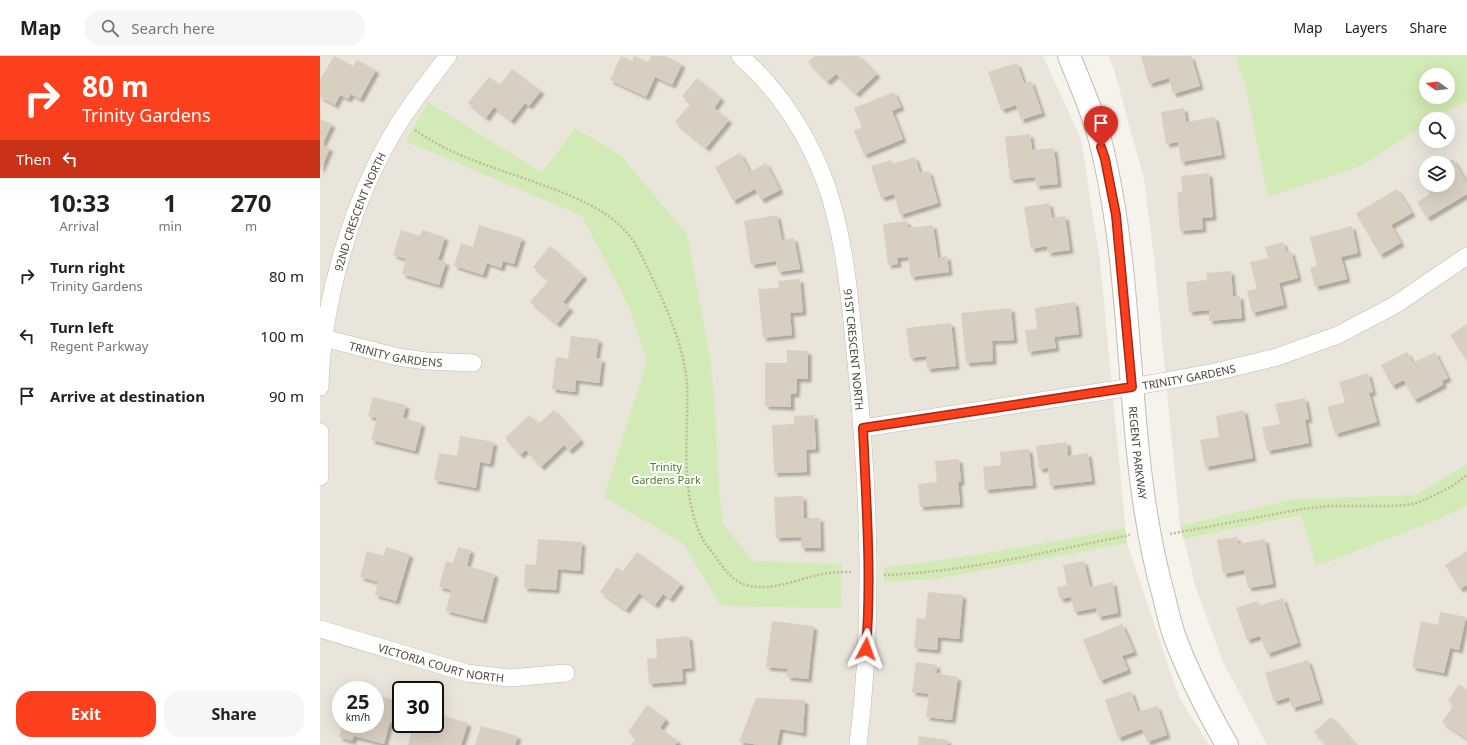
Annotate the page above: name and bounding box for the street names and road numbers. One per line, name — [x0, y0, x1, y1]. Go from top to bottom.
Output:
street label: 92ND CRESCENT NORTH — [330, 149, 389, 273]
street label: 91ST CRESCENT NORTH — [841, 288, 868, 411]
street label: TRINITY GARDENS — [348, 337, 443, 369]
street label: TRINITY GARDENS — [1141, 360, 1237, 392]
street label: REGENT PARKWAY — [1126, 405, 1151, 501]
street label: VICTORIA COURT NORTH — [376, 639, 505, 685]

